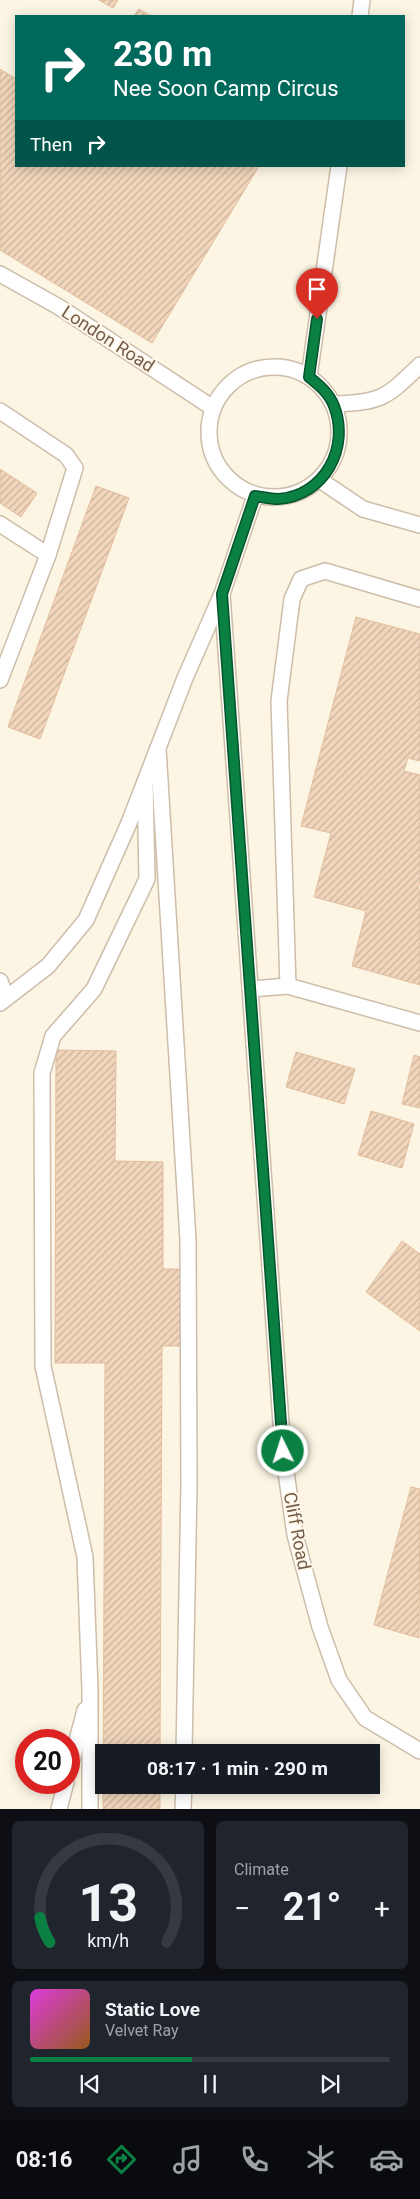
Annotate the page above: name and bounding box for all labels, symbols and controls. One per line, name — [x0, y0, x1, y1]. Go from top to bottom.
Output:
text: 230 m — [113, 34, 212, 75]
icon: right — [30, 35, 95, 100]
text: Nee Soon Camp Circus — [113, 76, 339, 101]
icon: right — [82, 130, 110, 158]
text: Then — [30, 133, 72, 156]
pin — [296, 268, 338, 319]
icon: arrive — [303, 275, 331, 303]
street label: London Road — [58, 301, 158, 376]
position arrow — [256, 1424, 308, 1476]
street label: Cliff Road — [280, 1490, 315, 1572]
speed limit sign: 20 — [15, 1729, 80, 1794]
text: 08:17 · 1 min · 290 m — [147, 1757, 328, 1780]
text: Climate — [234, 1860, 289, 1879]
text: 13 — [78, 1873, 138, 1934]
text: 21° — [283, 1885, 341, 1929]
text: − — [234, 1892, 250, 1925]
text: + — [374, 1892, 390, 1925]
text: km/h — [87, 1930, 129, 1951]
text: Static Love — [105, 1998, 200, 2021]
text: Velvet Ray — [105, 2021, 179, 2040]
icon: previous — [76, 2070, 104, 2098]
icon: pause — [196, 2070, 224, 2098]
icon: next — [316, 2070, 344, 2098]
icon: directions — [104, 2142, 139, 2177]
icon: music — [170, 2142, 205, 2177]
icon: phone — [237, 2142, 272, 2177]
icon: climate — [303, 2142, 338, 2177]
icon: car — [369, 2142, 404, 2177]
text: 08:16 — [16, 2147, 72, 2172]

